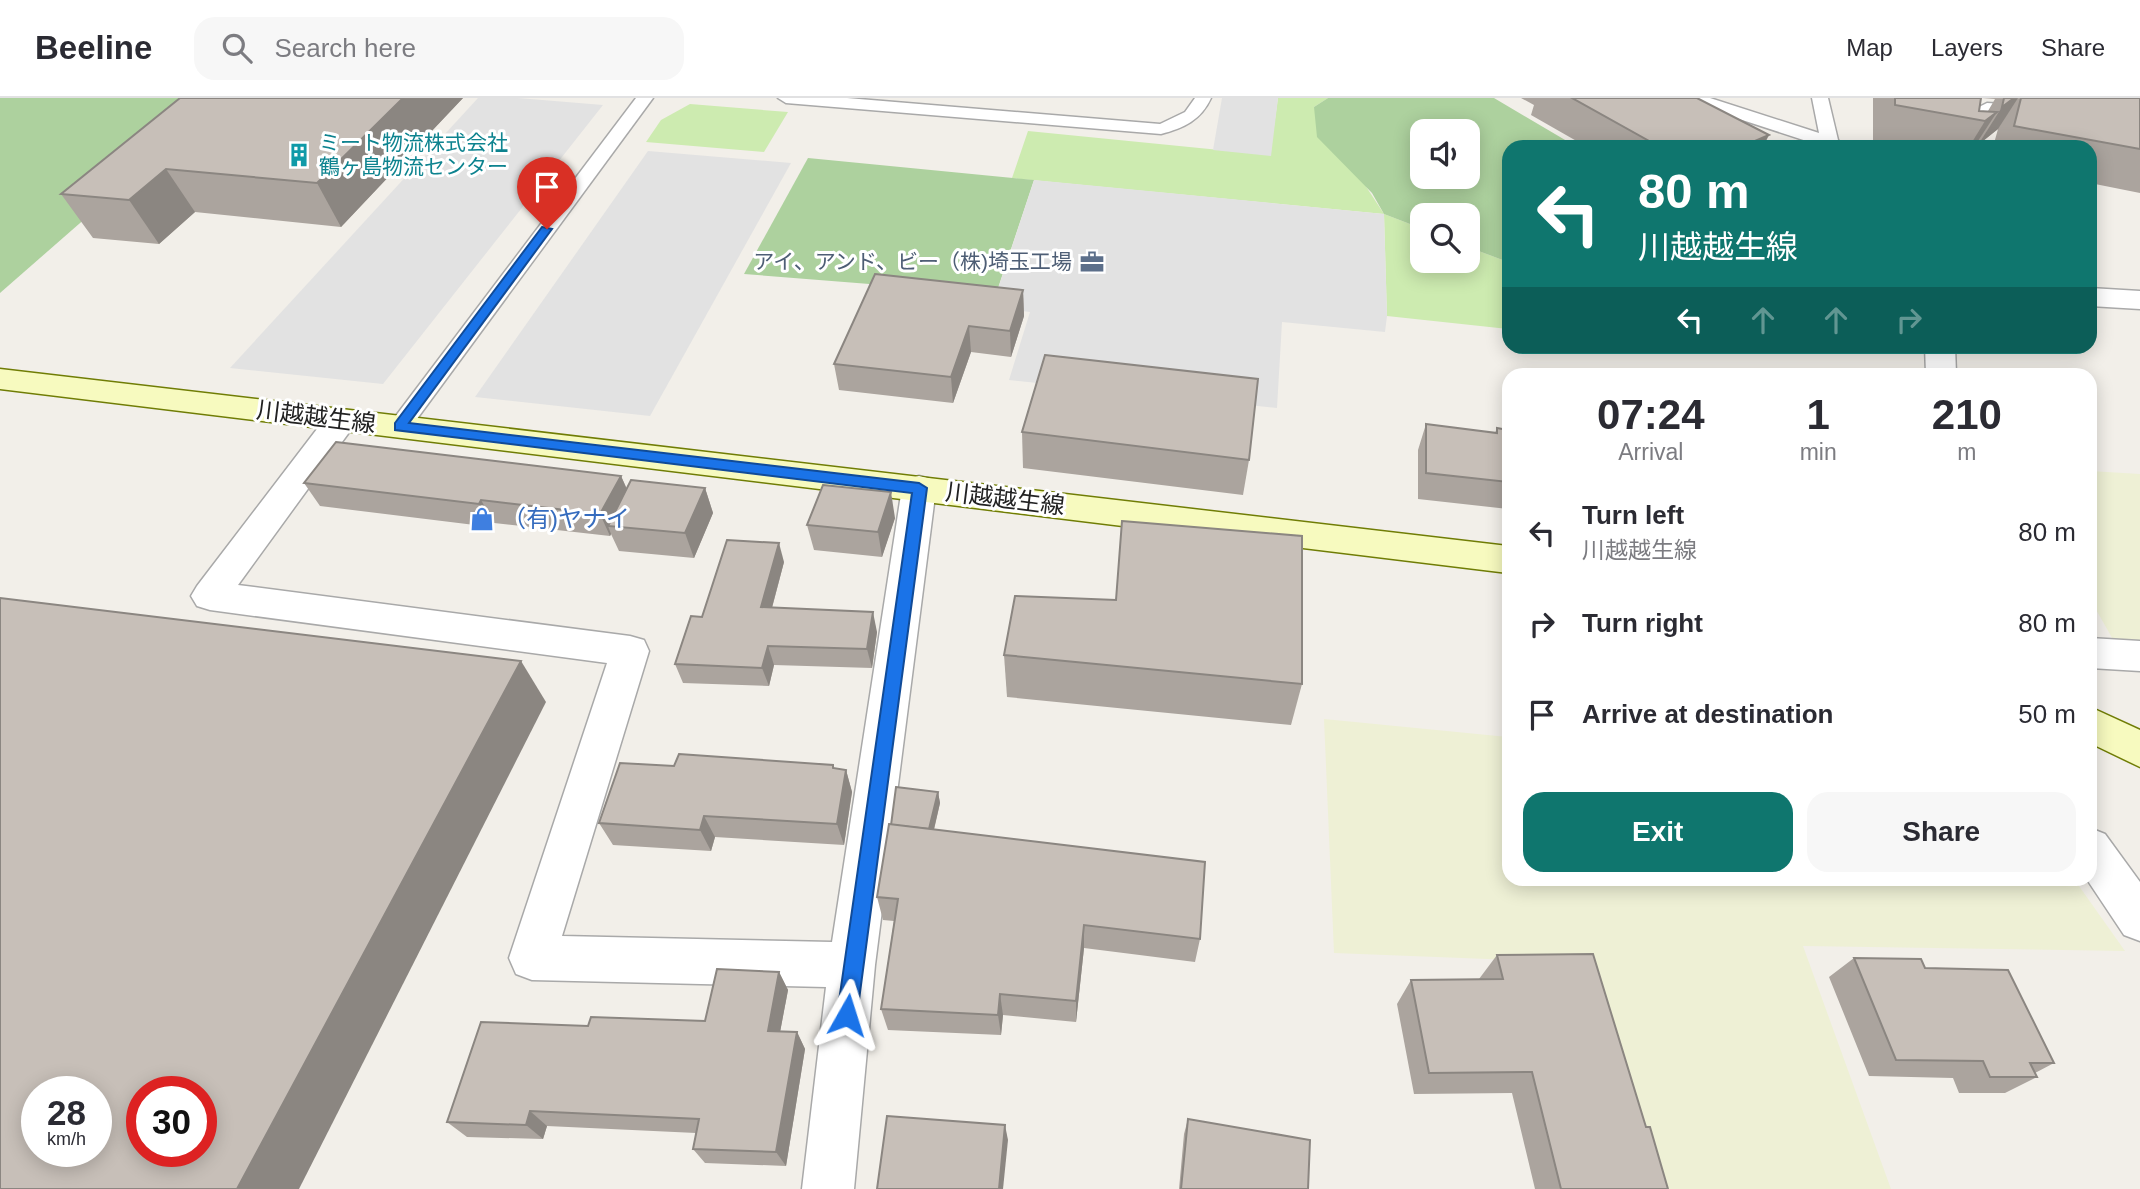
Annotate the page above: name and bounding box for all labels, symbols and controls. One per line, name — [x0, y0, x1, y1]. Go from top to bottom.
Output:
search box — [194, 17, 684, 80]
text: Beeline — [35, 29, 152, 66]
icon: search — [218, 29, 256, 67]
text: Search here — [274, 33, 416, 63]
text: Map — [1846, 34, 1893, 61]
text: Layers — [1931, 34, 2003, 61]
text: Share — [2041, 34, 2105, 61]
map controls — [1410, 119, 1480, 273]
button: sound — [1410, 119, 1480, 189]
place label: ミート物流株式会社 鶴ヶ島物流センター — [319, 131, 508, 178]
building icon: ミート物流株式会社 鶴ヶ島物流センター — [285, 141, 313, 169]
pin — [517, 157, 577, 229]
text: 80 m — [1638, 164, 1750, 218]
icon: arrive — [528, 168, 566, 206]
icon: left — [1523, 168, 1614, 259]
button: search — [1410, 203, 1480, 273]
text: 川越越生線 — [1638, 229, 1798, 265]
office icon: アイ、アンド、ビー（株)埼玉工場 — [1078, 248, 1106, 276]
place label: アイ、アンド、ビー（株)埼玉工場 — [753, 250, 1072, 273]
icon: left — [1671, 301, 1709, 339]
icon: ahead — [1744, 301, 1782, 339]
icon: ahead — [1817, 301, 1855, 339]
icon: right — [1890, 301, 1928, 339]
text: 07:24 — [1597, 391, 1705, 438]
text: 1 — [1806, 391, 1830, 438]
text: 210 — [1932, 391, 2002, 438]
street label: 川越越生線 — [255, 396, 377, 437]
text: Arrival — [1618, 439, 1683, 465]
text: min — [1800, 439, 1837, 465]
text: m — [1957, 439, 1976, 465]
street label: 川越越生線 — [944, 478, 1066, 519]
text: Turn left — [1582, 500, 1684, 530]
shop icon: （有)ヤナイ — [468, 505, 496, 533]
place label: （有)ヤナイ — [502, 505, 630, 532]
icon: left — [1523, 514, 1561, 552]
text: 80 m — [2018, 517, 2076, 547]
text: 川越越生線 — [1582, 537, 1697, 563]
icon: right — [1523, 605, 1561, 643]
text: Turn right — [1582, 608, 1703, 638]
text: 80 m — [2018, 608, 2076, 638]
icon: arrive — [1523, 696, 1561, 734]
text: Arrive at destination — [1582, 699, 1833, 729]
text: 50 m — [2018, 699, 2076, 729]
button: Exit — [1523, 792, 1793, 872]
button: Share — [1807, 792, 2076, 872]
position arrow — [810, 978, 884, 1052]
speed limit sign: 30 — [126, 1076, 217, 1167]
text: 28 — [47, 1093, 86, 1132]
text: km/h — [47, 1129, 86, 1149]

